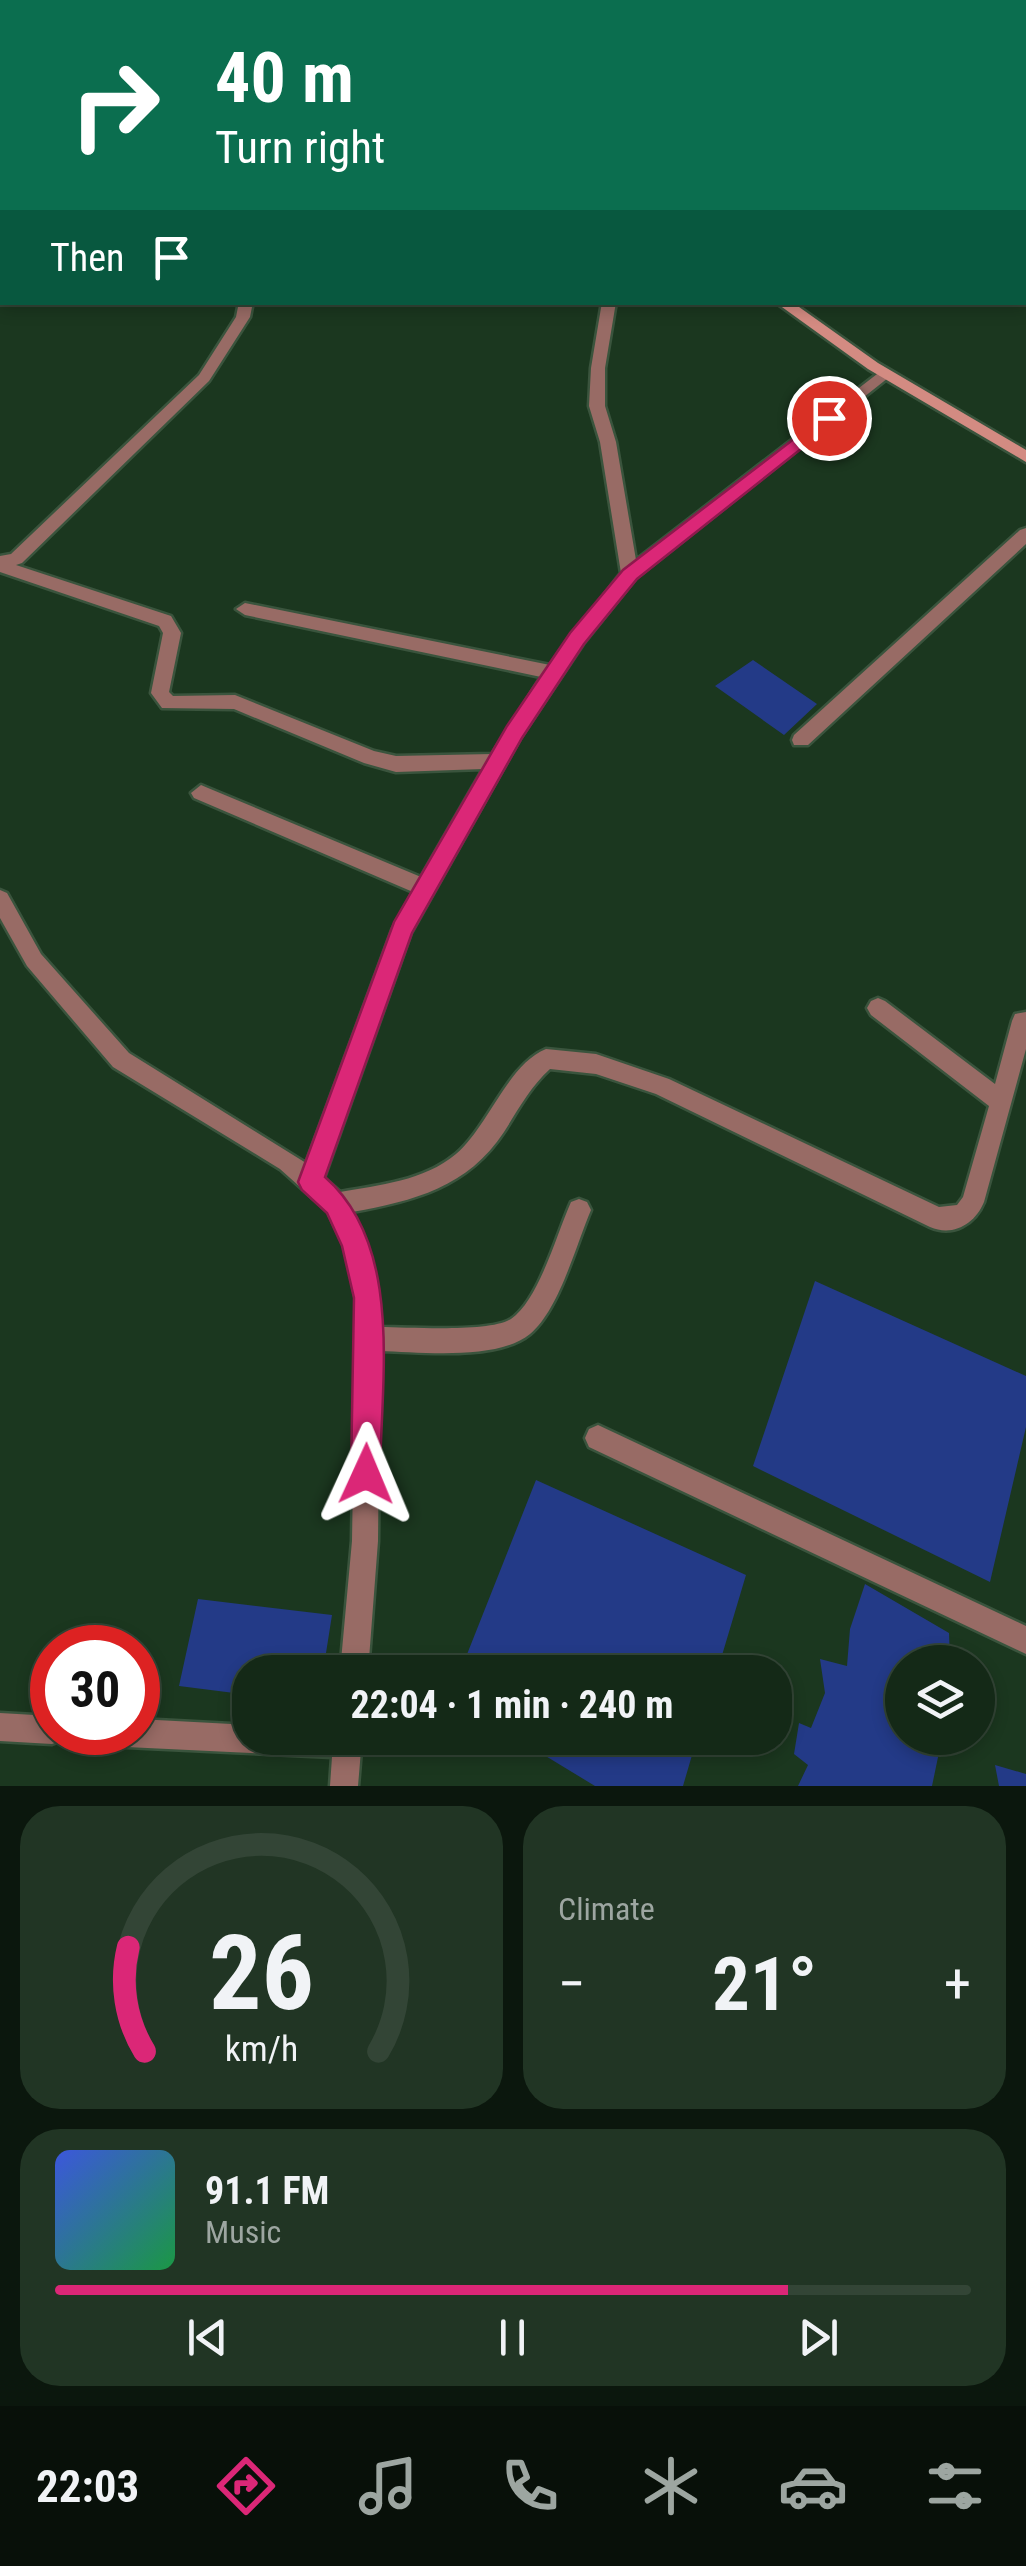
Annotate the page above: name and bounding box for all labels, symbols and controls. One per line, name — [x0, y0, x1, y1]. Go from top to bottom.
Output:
text: 40 m — [215, 37, 354, 119]
icon: right — [50, 40, 180, 170]
text: Turn right — [215, 121, 385, 174]
icon: arrive — [144, 230, 199, 285]
text: Then — [50, 236, 124, 280]
pin — [787, 376, 872, 461]
icon: arrive — [802, 391, 857, 446]
position arrow — [314, 1422, 418, 1526]
speed limit sign: 30 — [30, 1625, 160, 1755]
map controls — [885, 1645, 995, 1755]
button: layers — [885, 1645, 995, 1755]
text: 22:04 · 1 min · 240 m — [351, 1683, 673, 1727]
text: Climate — [558, 1890, 655, 1928]
text: 26 — [209, 1913, 314, 2034]
text: 21° — [712, 1940, 817, 2028]
text: − — [558, 1952, 586, 2016]
text: + — [944, 1952, 971, 2016]
text: km/h — [225, 2028, 298, 2070]
text: 91.1 FM — [205, 2169, 329, 2213]
text: Music — [205, 2213, 281, 2251]
icon: previous — [180, 2310, 235, 2365]
icon: pause — [485, 2310, 540, 2365]
icon: next — [791, 2310, 846, 2365]
icon: directions — [211, 2451, 281, 2521]
icon: music — [353, 2451, 423, 2521]
icon: phone — [495, 2451, 565, 2521]
icon: climate — [636, 2451, 706, 2521]
icon: car — [778, 2451, 848, 2521]
icon: filters — [920, 2451, 990, 2521]
text: 22:03 — [36, 2460, 139, 2513]

